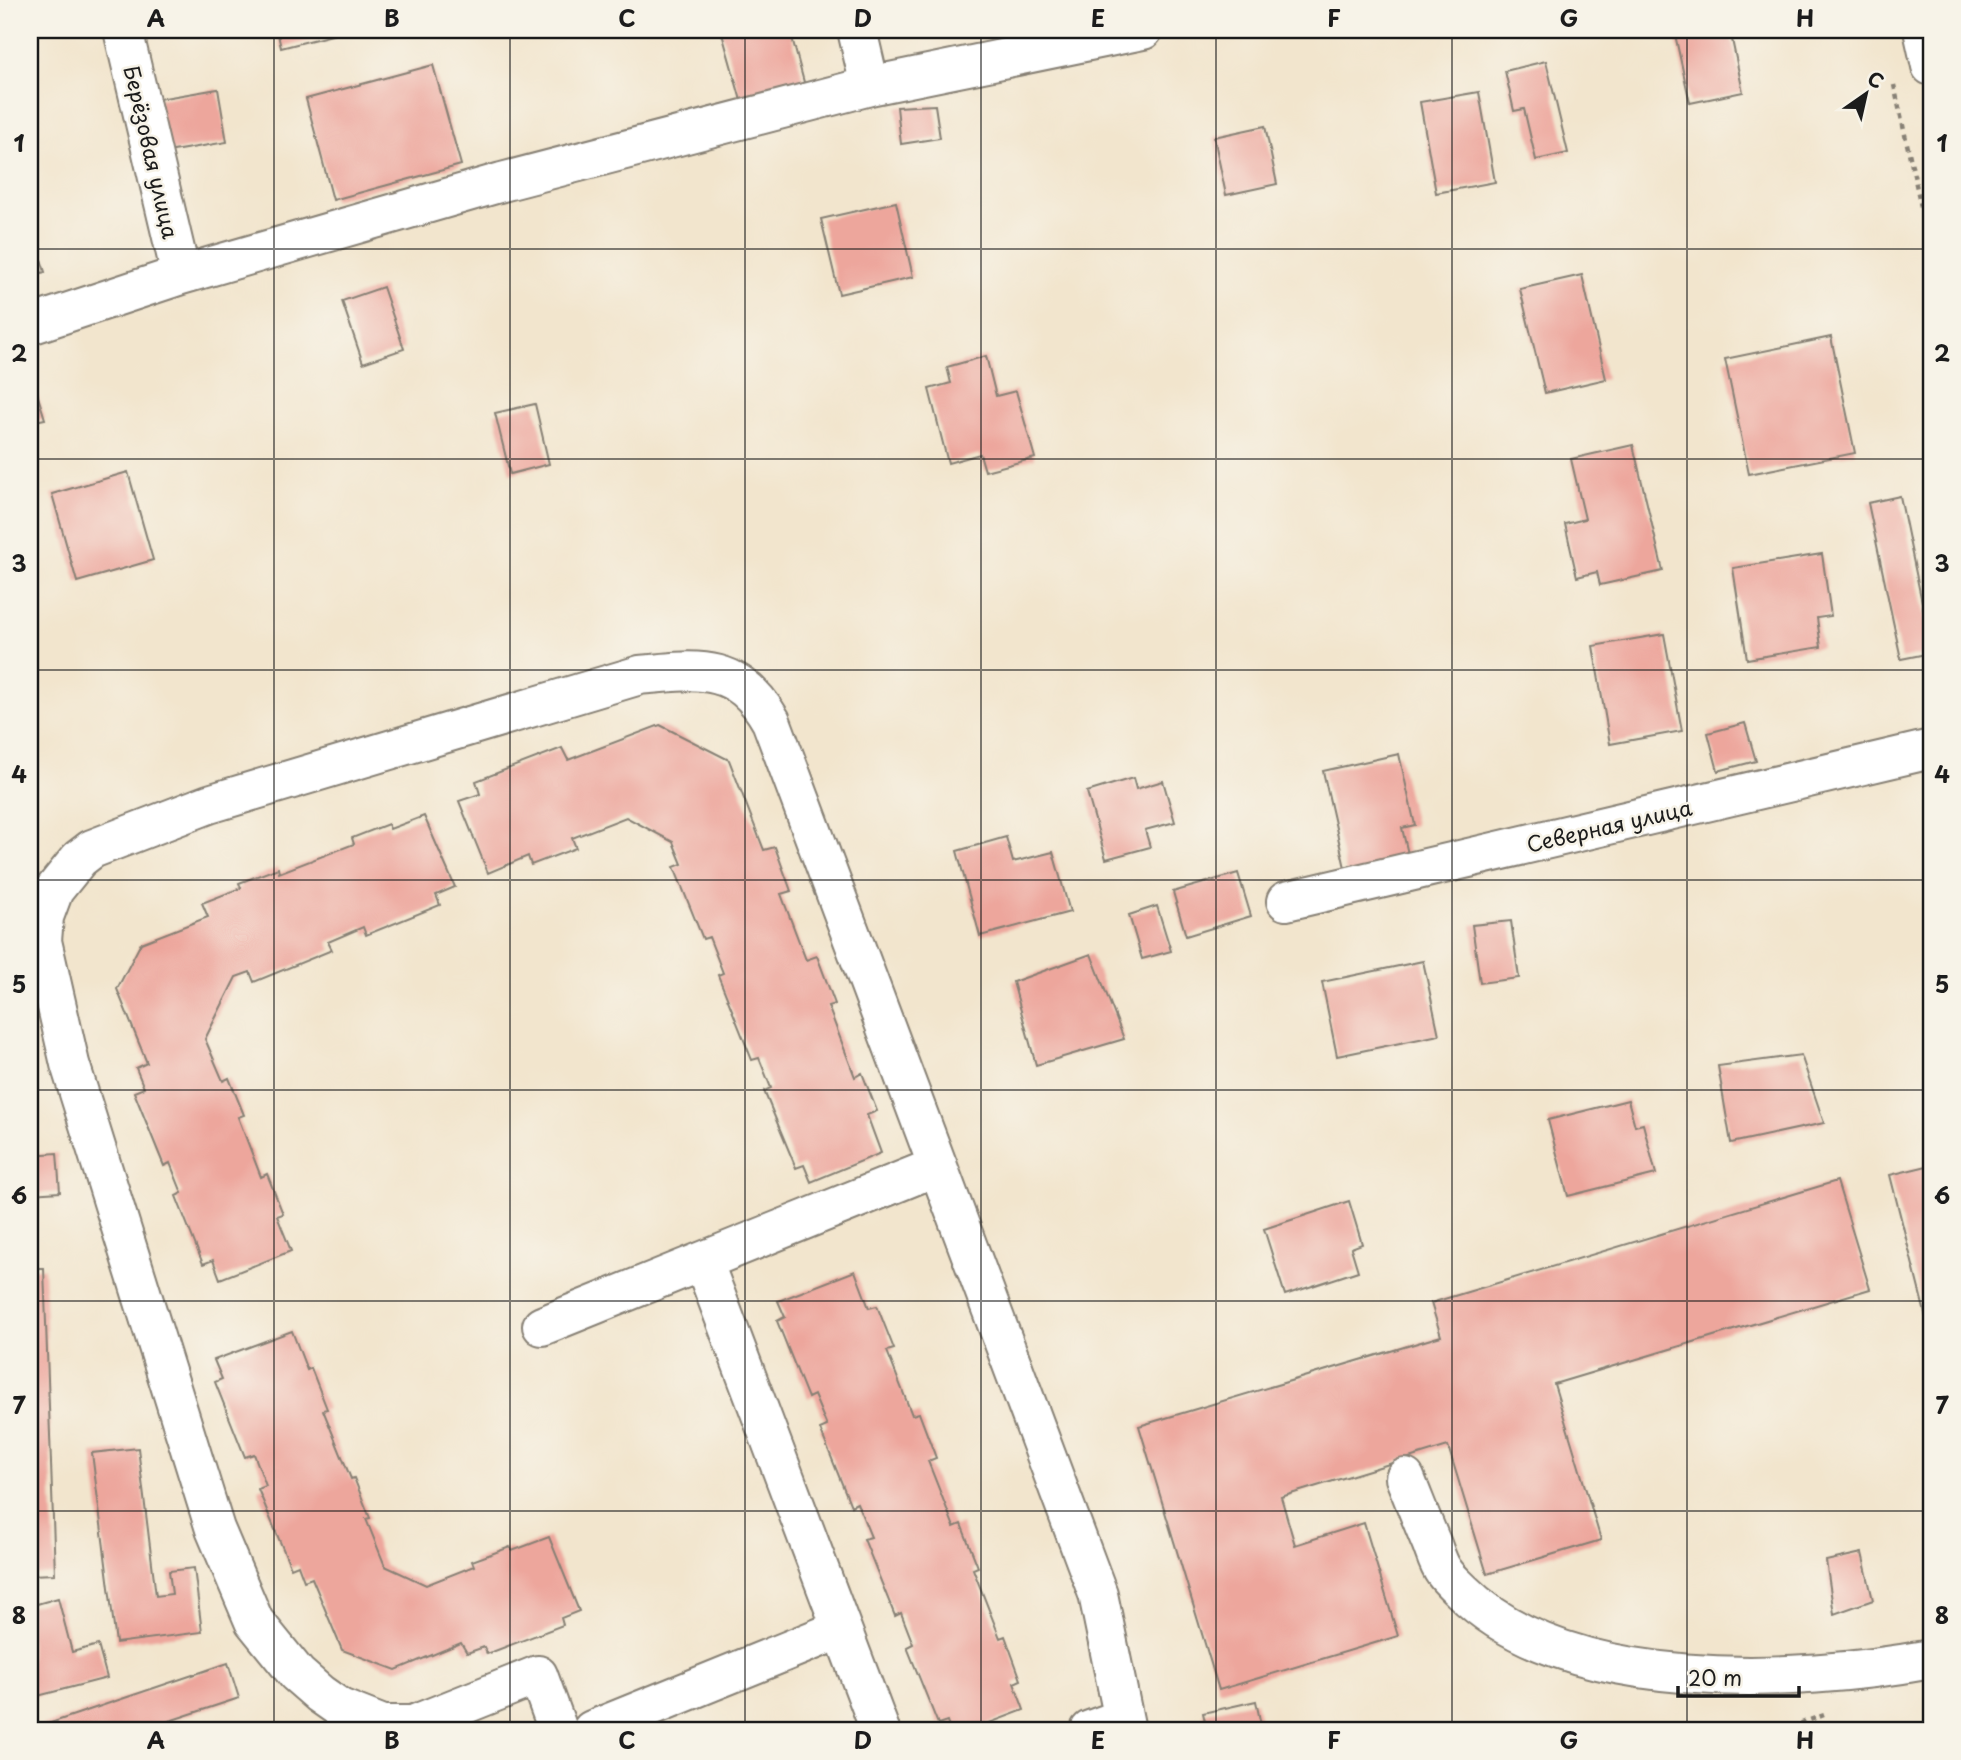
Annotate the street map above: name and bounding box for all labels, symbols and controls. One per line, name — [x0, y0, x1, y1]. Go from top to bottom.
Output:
text: A — [147, 0, 165, 35]
text: B — [384, 0, 400, 35]
text: C — [618, 0, 636, 35]
text: D — [854, 0, 872, 35]
text: E — [1091, 0, 1105, 35]
text: F — [1327, 0, 1341, 35]
text: G — [1560, 0, 1578, 35]
text: H — [1796, 0, 1814, 35]
north arrow — [1832, 60, 1902, 130]
street label: Берёзовая улица — [117, 62, 188, 242]
text: С — [1862, 63, 1890, 95]
text: 1 — [14, 125, 25, 160]
text: 1 — [1937, 125, 1948, 160]
text: 2 — [11, 335, 27, 370]
text: 2 — [1934, 335, 1950, 370]
text: 3 — [11, 545, 27, 580]
text: 3 — [1934, 545, 1950, 580]
text: 4 — [11, 756, 27, 791]
text: 4 — [1934, 756, 1950, 791]
street label: Северная улица — [1523, 790, 1696, 860]
text: 5 — [12, 966, 26, 1001]
text: 5 — [1935, 966, 1949, 1001]
text: 6 — [11, 1177, 27, 1212]
text: 6 — [1934, 1177, 1950, 1212]
text: 7 — [12, 1387, 26, 1422]
text: 7 — [1935, 1387, 1949, 1422]
text: 8 — [12, 1597, 26, 1632]
text: 8 — [1935, 1597, 1949, 1632]
scale bar — [1678, 1655, 1798, 1699]
text: 20 m — [1688, 1661, 1742, 1693]
text: A — [147, 1722, 165, 1757]
text: B — [384, 1722, 400, 1757]
text: C — [618, 1722, 636, 1757]
text: D — [854, 1722, 872, 1757]
text: E — [1091, 1722, 1105, 1757]
text: F — [1327, 1722, 1341, 1757]
text: G — [1560, 1722, 1578, 1757]
text: H — [1796, 1722, 1814, 1757]

